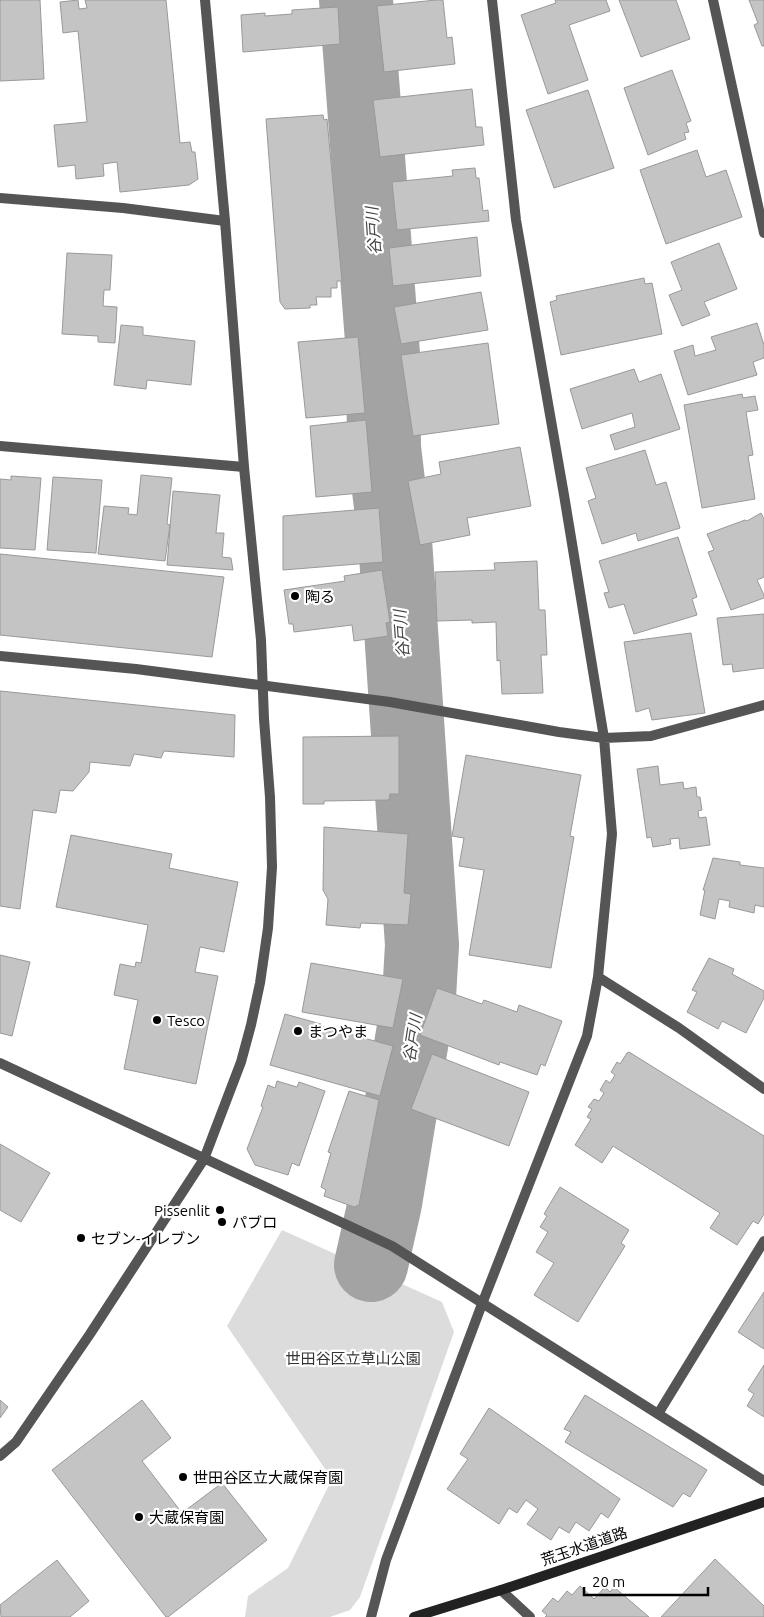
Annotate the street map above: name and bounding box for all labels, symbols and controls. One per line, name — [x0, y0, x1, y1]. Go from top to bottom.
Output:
water label: 谷戸川 — [362, 204, 384, 256]
place label: 陶る — [305, 588, 335, 605]
marker: 陶る — [289, 590, 301, 602]
water label: 谷戸川 — [390, 607, 412, 659]
water label: 谷戸川 — [399, 1011, 425, 1063]
place label: Tesco — [167, 1012, 205, 1029]
marker: Tesco — [151, 1014, 163, 1026]
place label: まつやま — [308, 1023, 368, 1040]
marker: まつやま — [292, 1025, 304, 1037]
place label: Pissenlit — [154, 1202, 210, 1219]
marker: Pissenlit — [214, 1204, 226, 1216]
place label: パブロ — [232, 1214, 277, 1231]
marker: パブロ — [216, 1216, 228, 1228]
place label: セブン-イレブン — [91, 1230, 200, 1247]
marker: セブン-イレブン — [75, 1232, 87, 1244]
park label: 世田谷区立草山公園 — [285, 1350, 421, 1367]
place label: 世田谷区立大蔵保育園 — [193, 1469, 343, 1486]
marker: 世田谷区立大蔵保育園 — [177, 1471, 189, 1483]
place label: 大蔵保育園 — [149, 1509, 224, 1526]
marker: 大蔵保育園 — [133, 1511, 145, 1523]
street label: 荒玉水道道路 — [539, 1523, 629, 1569]
scale bar — [584, 1564, 708, 1596]
text: 20 m — [592, 1573, 625, 1590]

